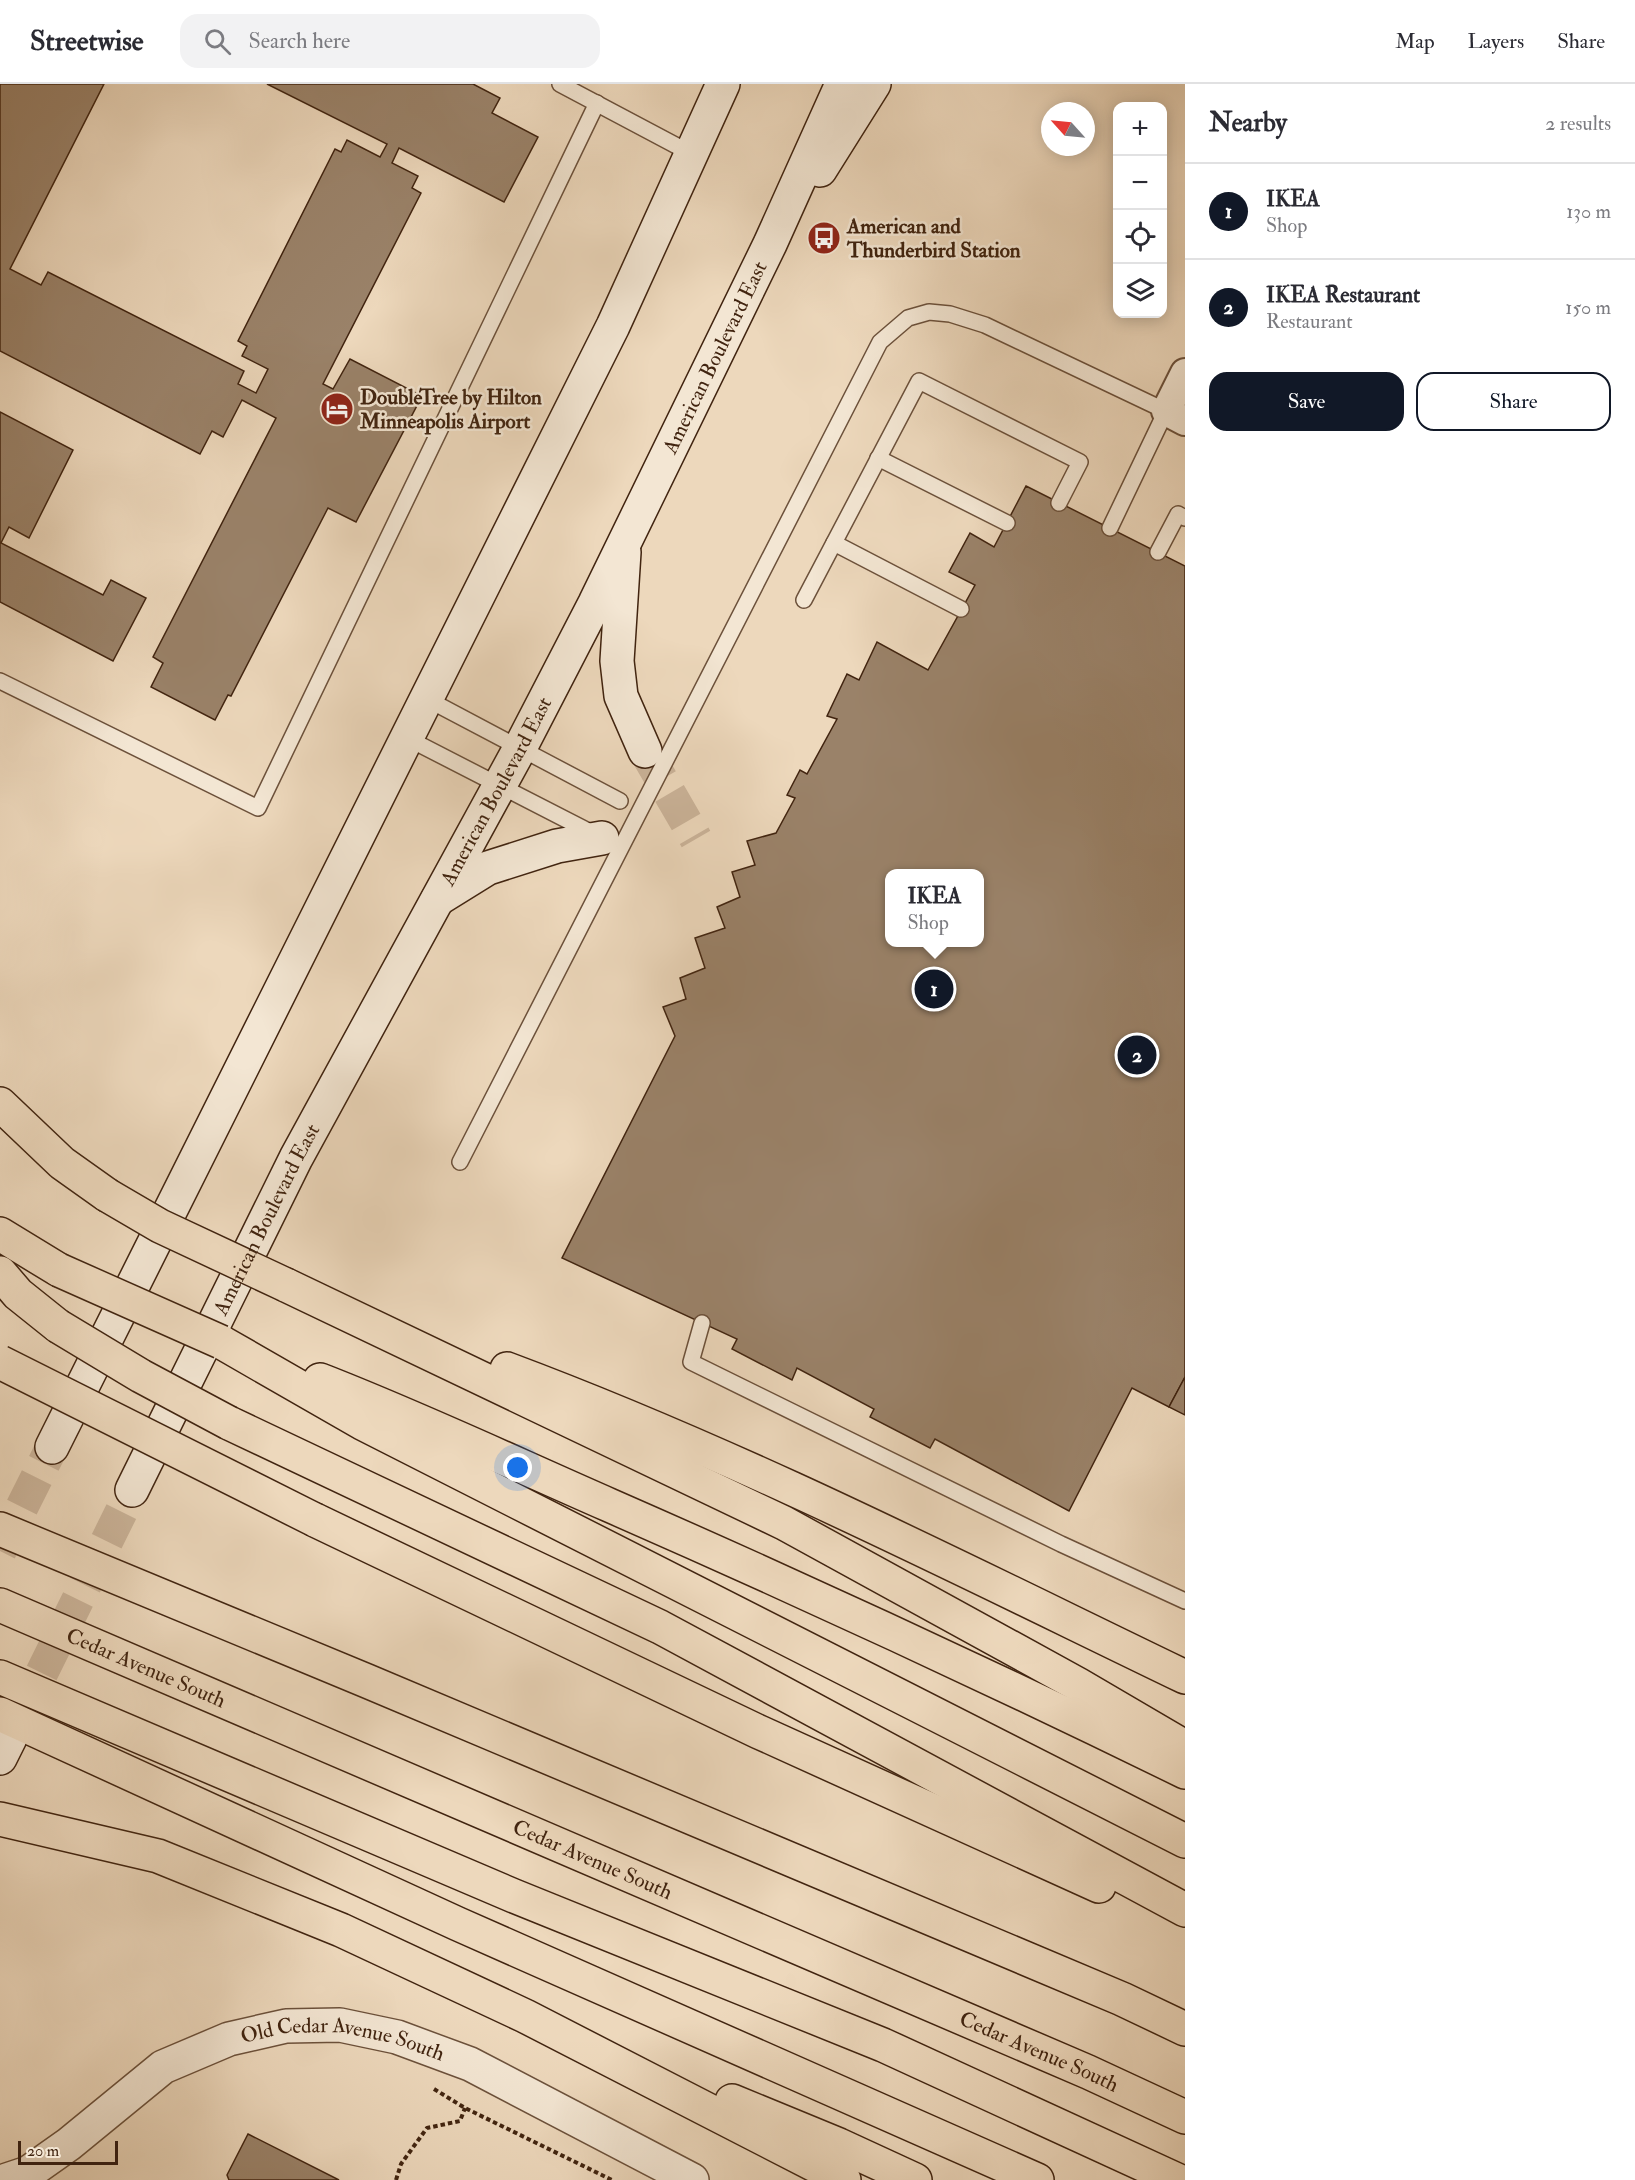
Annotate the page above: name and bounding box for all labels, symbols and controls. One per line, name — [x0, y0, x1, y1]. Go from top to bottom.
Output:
search box — [180, 14, 600, 68]
text: Streetwise — [30, 24, 144, 59]
icon: search — [201, 25, 234, 58]
text: Search here — [249, 27, 350, 55]
text: Map — [1395, 28, 1435, 55]
text: Layers — [1468, 28, 1524, 55]
text: Share — [1557, 28, 1605, 55]
north arrow — [1041, 102, 1095, 156]
map controls — [1113, 102, 1167, 318]
button: + — [1113, 102, 1167, 156]
text: Nearby — [1209, 107, 1287, 139]
text: 2 results — [1545, 111, 1611, 136]
button: − — [1113, 156, 1167, 210]
text: IKEA — [1266, 185, 1320, 213]
text: 1 — [1225, 199, 1232, 224]
text: 130 m — [1566, 199, 1611, 224]
button: locate — [1113, 210, 1167, 264]
place label: American and Thunderbird Station — [846, 213, 1021, 264]
text: Shop — [1266, 213, 1307, 238]
bus stop icon: American and Thunderbird Station — [806, 220, 842, 256]
street label: American Boulevard East — [656, 257, 773, 459]
button: layers — [1113, 264, 1167, 318]
text: IKEA Restaurant — [1266, 281, 1420, 309]
text: 2 — [1223, 295, 1234, 320]
text: 150 m — [1565, 295, 1611, 320]
text: Restaurant — [1266, 309, 1353, 334]
button: Save — [1209, 372, 1404, 431]
button: Share — [1416, 372, 1611, 431]
place label: DoubleTree by Hilton Minneapolis Airport — [359, 384, 542, 435]
hotel icon: DoubleTree by Hilton Minneapolis Airport — [319, 391, 355, 427]
street label: American Boulevard East — [433, 692, 558, 891]
popup — [885, 869, 984, 947]
text: IKEA — [907, 882, 962, 910]
text: Shop — [907, 910, 949, 935]
pin: 1 — [914, 966, 954, 1012]
pin: 2 — [1118, 1032, 1156, 1078]
street label: American Boulevard East — [207, 1119, 326, 1321]
your location — [503, 1453, 532, 1482]
street label: Cedar Avenue South — [62, 1622, 230, 1714]
street label: Cedar Avenue South — [509, 1813, 677, 1906]
street label: Cedar Avenue South — [955, 2005, 1123, 2098]
street label: Old Cedar Avenue South — [238, 2011, 448, 2067]
scale bar — [18, 2138, 118, 2166]
text: 20 m — [27, 2141, 59, 2161]

